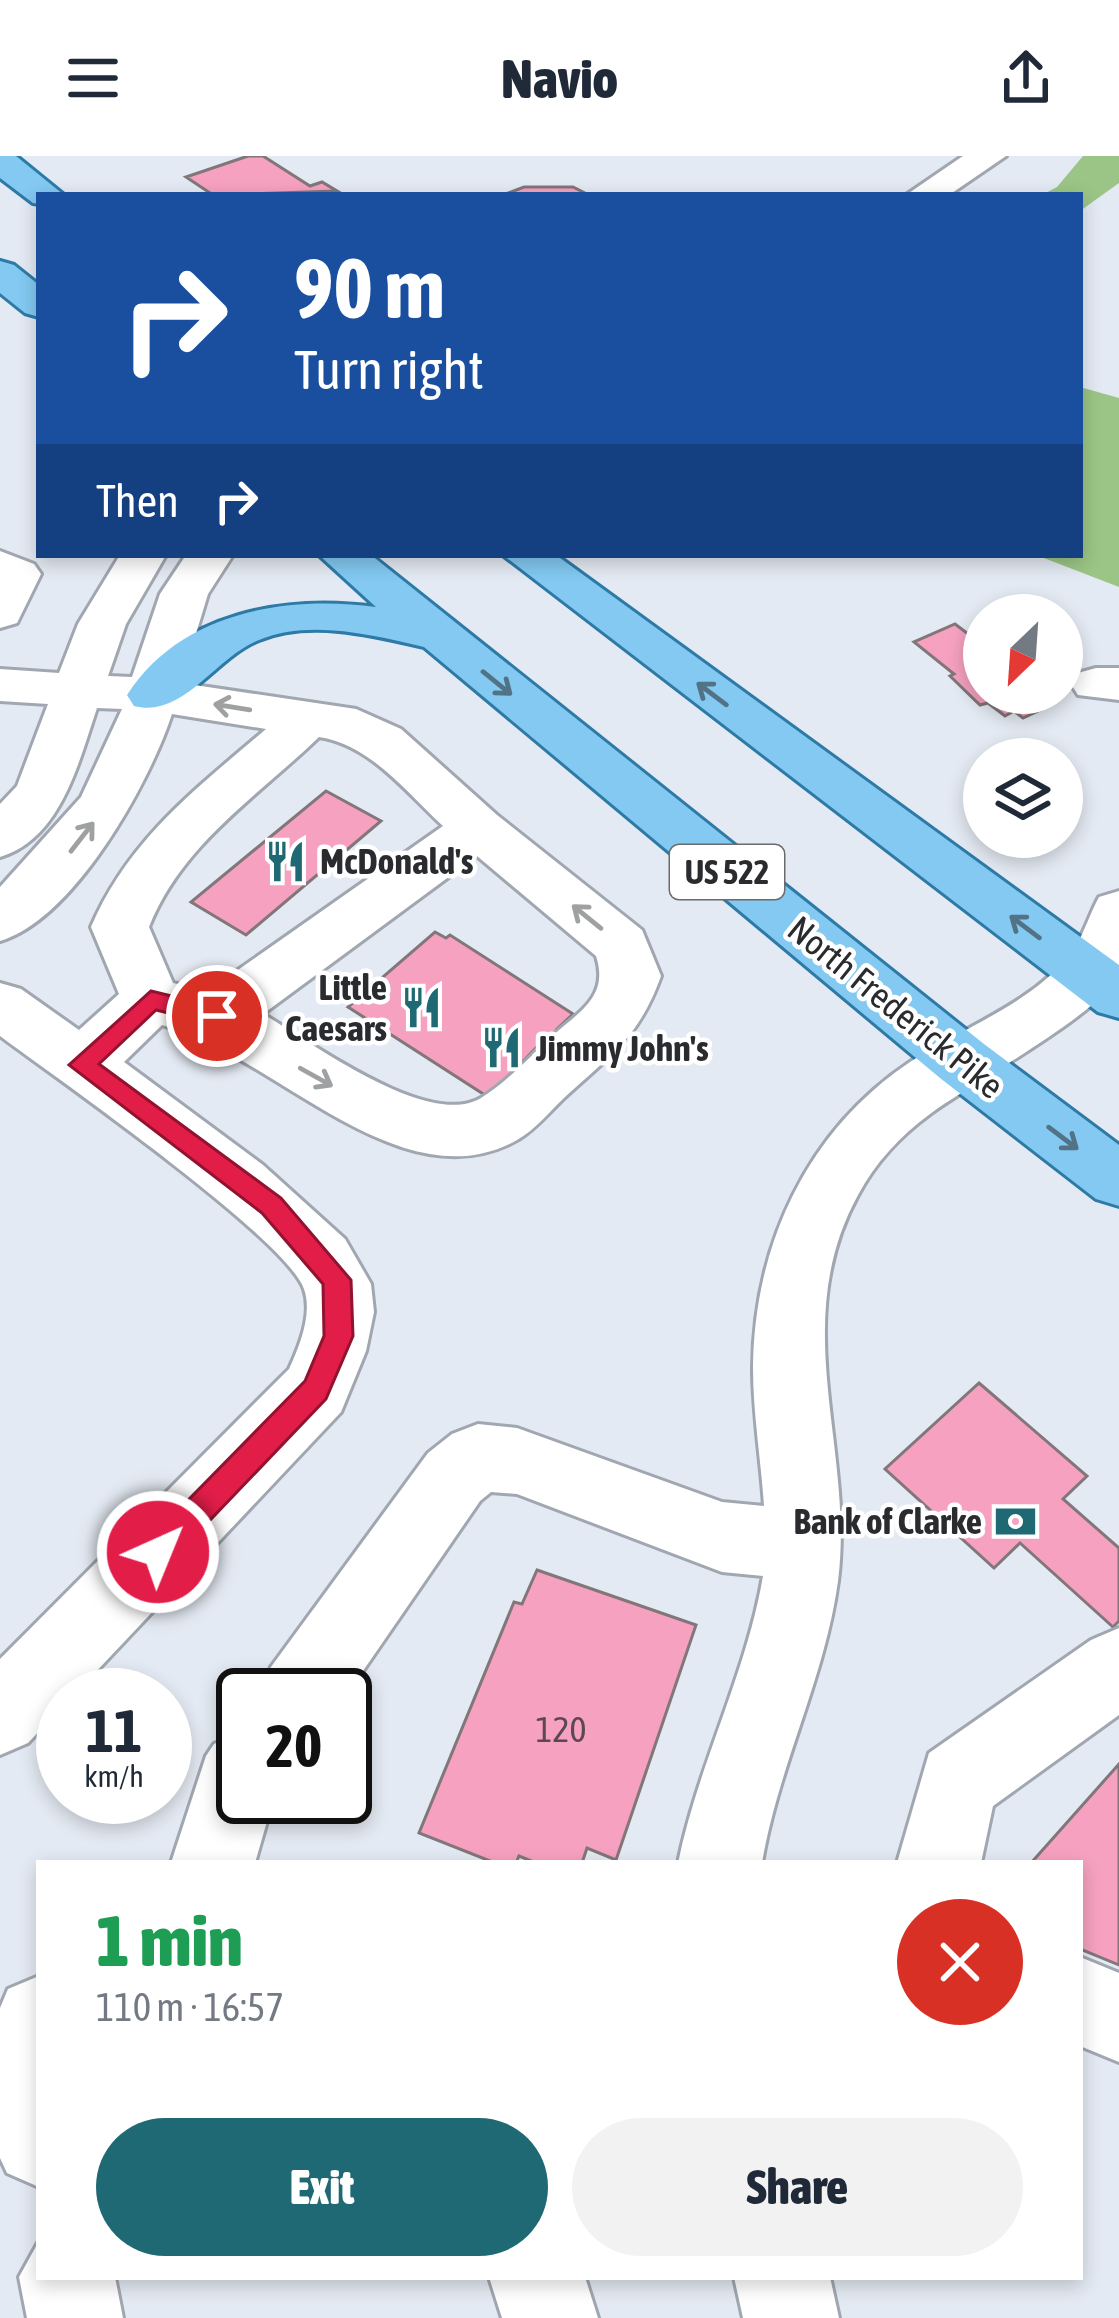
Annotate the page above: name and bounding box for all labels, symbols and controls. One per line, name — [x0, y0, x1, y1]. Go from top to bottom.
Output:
icon: menu — [60, 45, 126, 111]
icon: share — [993, 45, 1059, 111]
text: Navio — [501, 48, 618, 109]
icon: right — [96, 240, 252, 396]
text: 90 m — [294, 240, 445, 336]
text: Turn right — [294, 339, 484, 400]
icon: right — [203, 468, 269, 534]
text: Then — [96, 475, 179, 527]
north arrow — [963, 594, 1083, 714]
map controls — [963, 594, 1083, 858]
one-way arrow — [481, 668, 512, 696]
one-way arrow — [696, 681, 729, 707]
one-way arrow — [214, 695, 253, 718]
button: layers — [963, 738, 1083, 858]
one-way arrow — [68, 822, 95, 854]
restaurant icon: McDonald's — [263, 838, 309, 884]
place label: McDonald's — [320, 840, 474, 882]
road number: US 522 — [670, 845, 784, 899]
one-way arrow — [571, 904, 603, 930]
street label: North Frederick Pike — [780, 907, 1012, 1107]
one-way arrow — [1009, 915, 1042, 941]
pin — [166, 965, 268, 1067]
place label: Little Caesars — [285, 966, 387, 1049]
icon: arrive — [184, 983, 250, 1049]
restaurant icon: Little Caesars — [398, 985, 444, 1031]
restaurant icon: Jimmy John's — [479, 1025, 525, 1071]
place label: Jimmy John's — [535, 1027, 709, 1069]
one-way arrow — [298, 1066, 333, 1089]
one-way arrow — [1046, 1124, 1078, 1150]
position arrow — [95, 1489, 221, 1615]
bank icon: Bank of Clarke — [993, 1498, 1039, 1544]
place label: Bank of Clarke — [794, 1500, 982, 1542]
speed limit sign: 20 — [216, 1668, 372, 1824]
text: 11 — [86, 1696, 142, 1765]
house number: 120 — [536, 1708, 586, 1750]
text: km/h — [84, 1759, 144, 1793]
text: 1 min — [96, 1899, 243, 1981]
button: close — [897, 1899, 1023, 2025]
text: 110 m · 16:57 — [96, 1985, 284, 2029]
button: Exit — [96, 2118, 548, 2256]
button: Share — [572, 2118, 1023, 2256]

